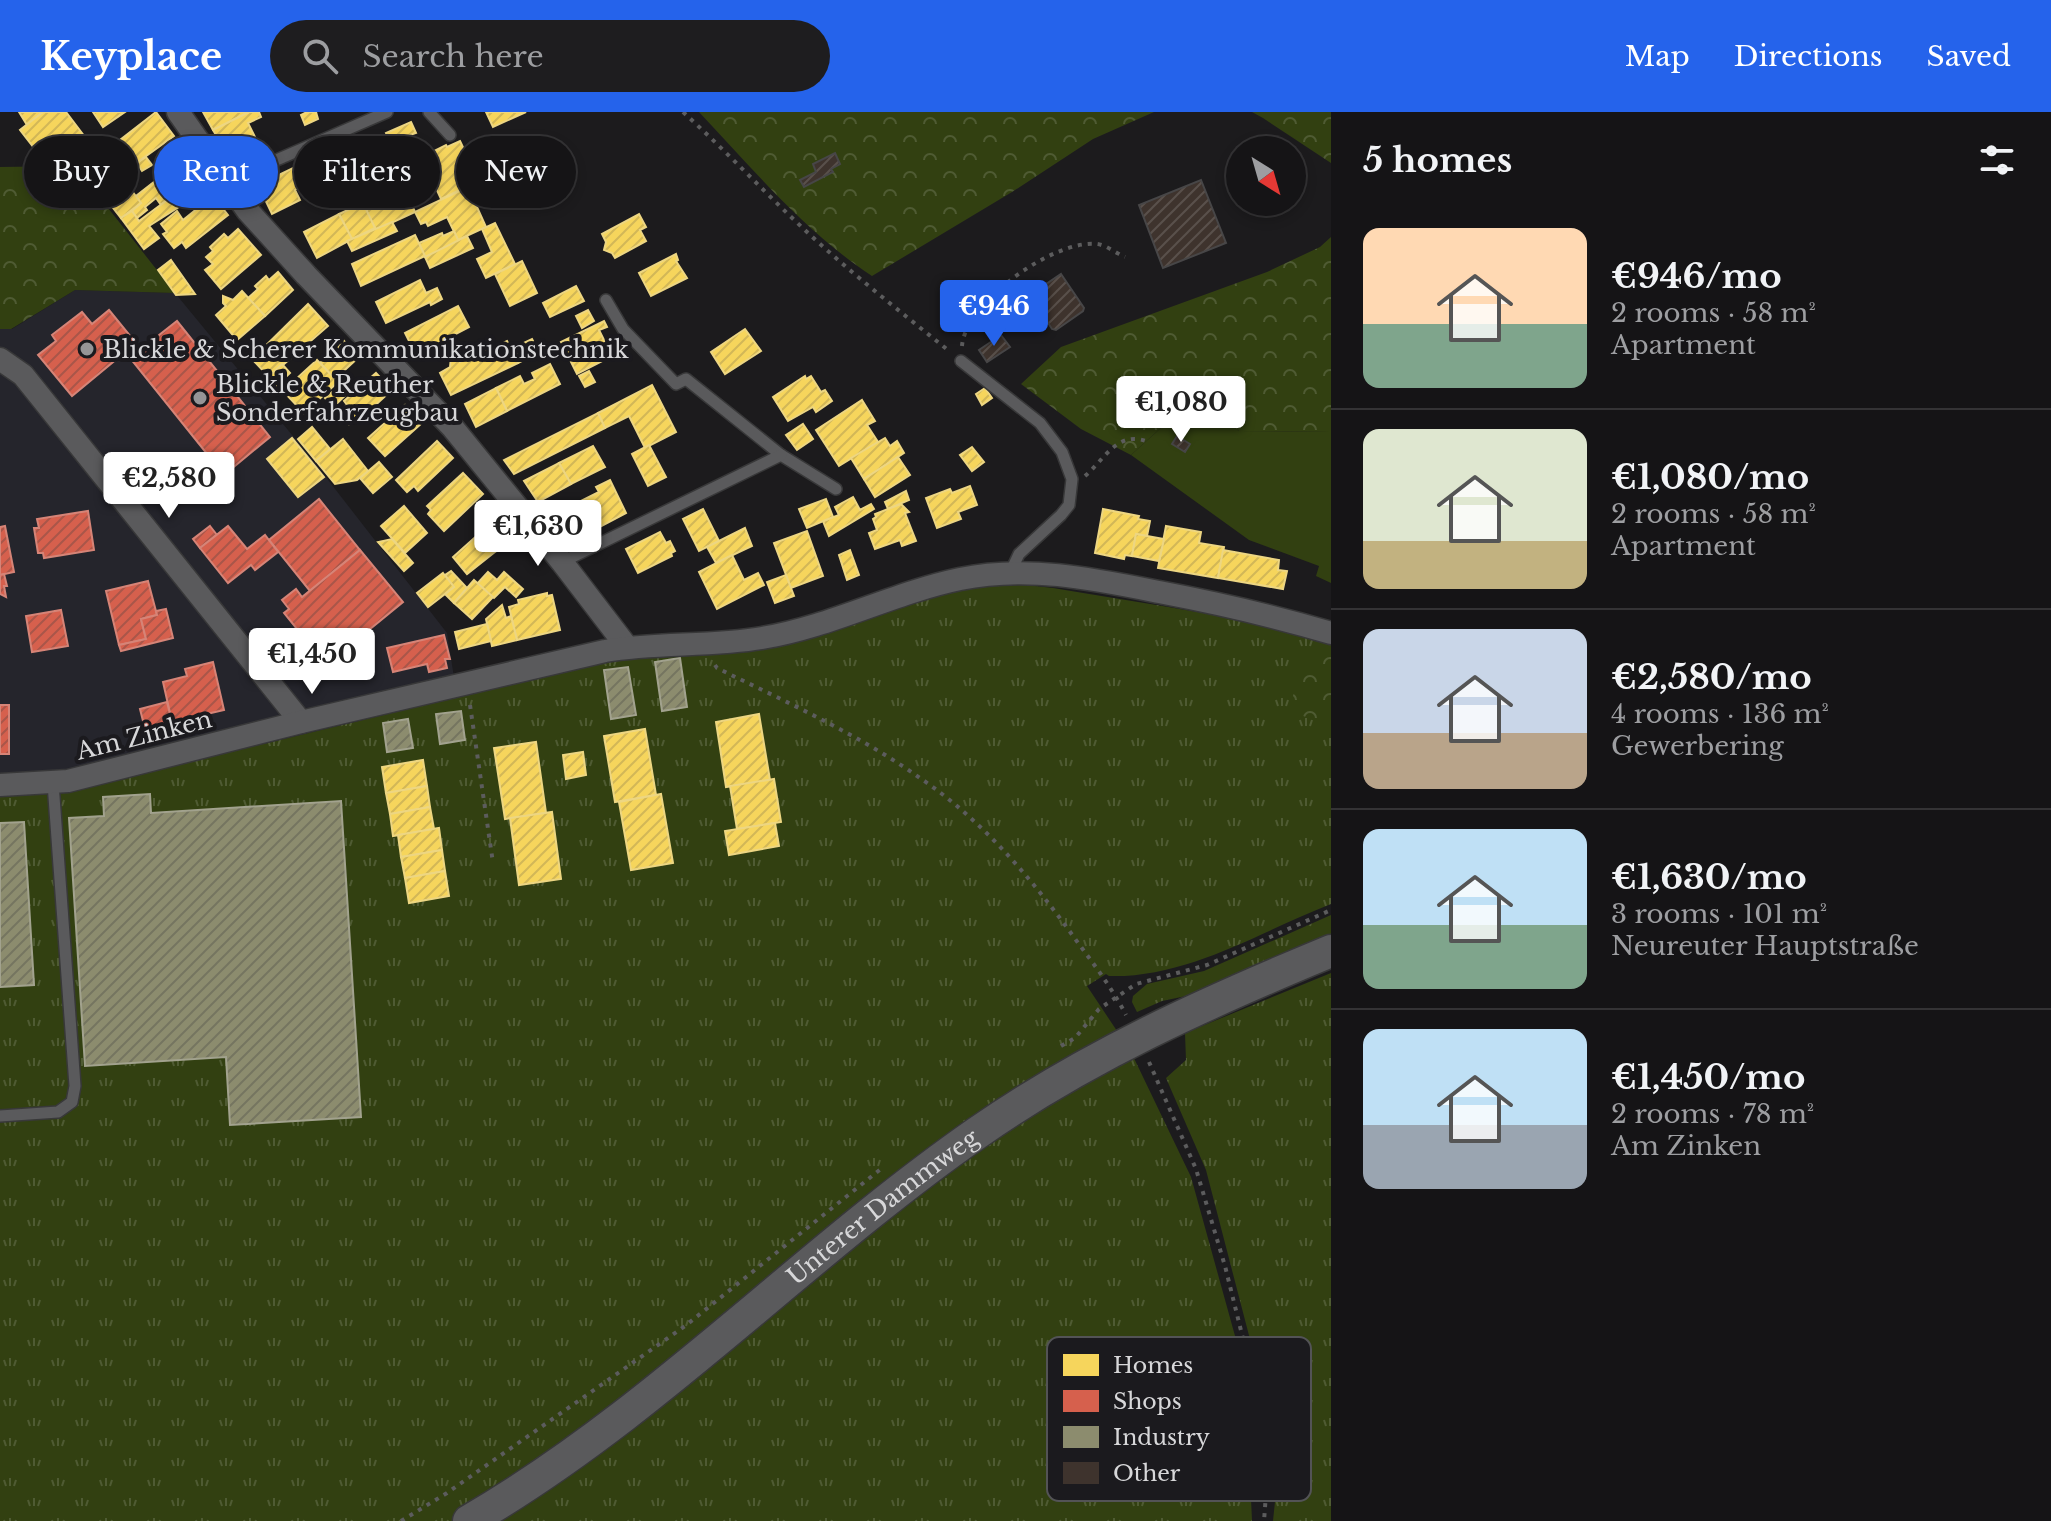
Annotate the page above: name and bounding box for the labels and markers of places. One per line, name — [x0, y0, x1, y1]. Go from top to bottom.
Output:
pin: €946 — [947, 280, 1041, 348]
place label: Blickle & Scherer Kommunikationstechnik — [103, 335, 629, 364]
marker: Blickle & Scherer Kommunikationstechnik — [78, 340, 96, 358]
place label: Blickle & Reuther Sonderfahrzeugbau — [216, 370, 459, 427]
pin: €1,080 — [1116, 376, 1246, 444]
marker: Blickle & Reuther Sonderfahrzeugbau — [191, 389, 209, 407]
pin: €2,580 — [104, 452, 234, 520]
pin: €1,630 — [473, 500, 603, 568]
pin: €1,450 — [247, 628, 377, 696]

